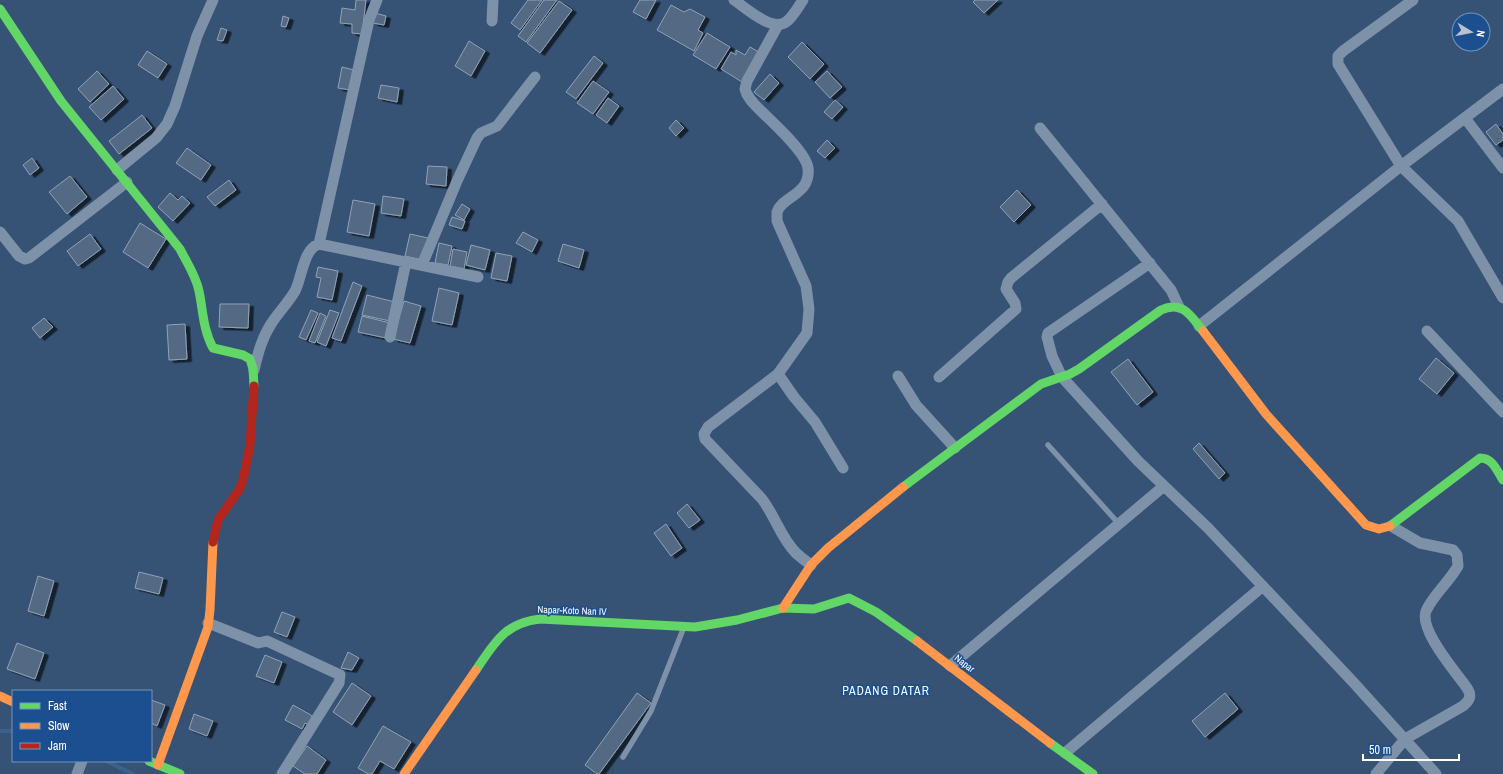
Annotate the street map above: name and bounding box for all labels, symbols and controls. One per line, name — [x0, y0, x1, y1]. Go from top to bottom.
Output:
north arrow — [1451, 12, 1491, 52]
text: N — [1473, 29, 1488, 38]
street label: Napar-Koto Nan IV — [537, 603, 607, 618]
street label: Napar — [952, 651, 978, 676]
district label: PADANG DATAR — [842, 683, 930, 699]
legend — [12, 690, 152, 762]
text: Fast — [48, 698, 67, 714]
text: Slow — [48, 718, 70, 734]
scale bar — [1363, 736, 1459, 762]
text: Jam — [48, 738, 67, 754]
text: 50 m — [1369, 742, 1391, 758]

